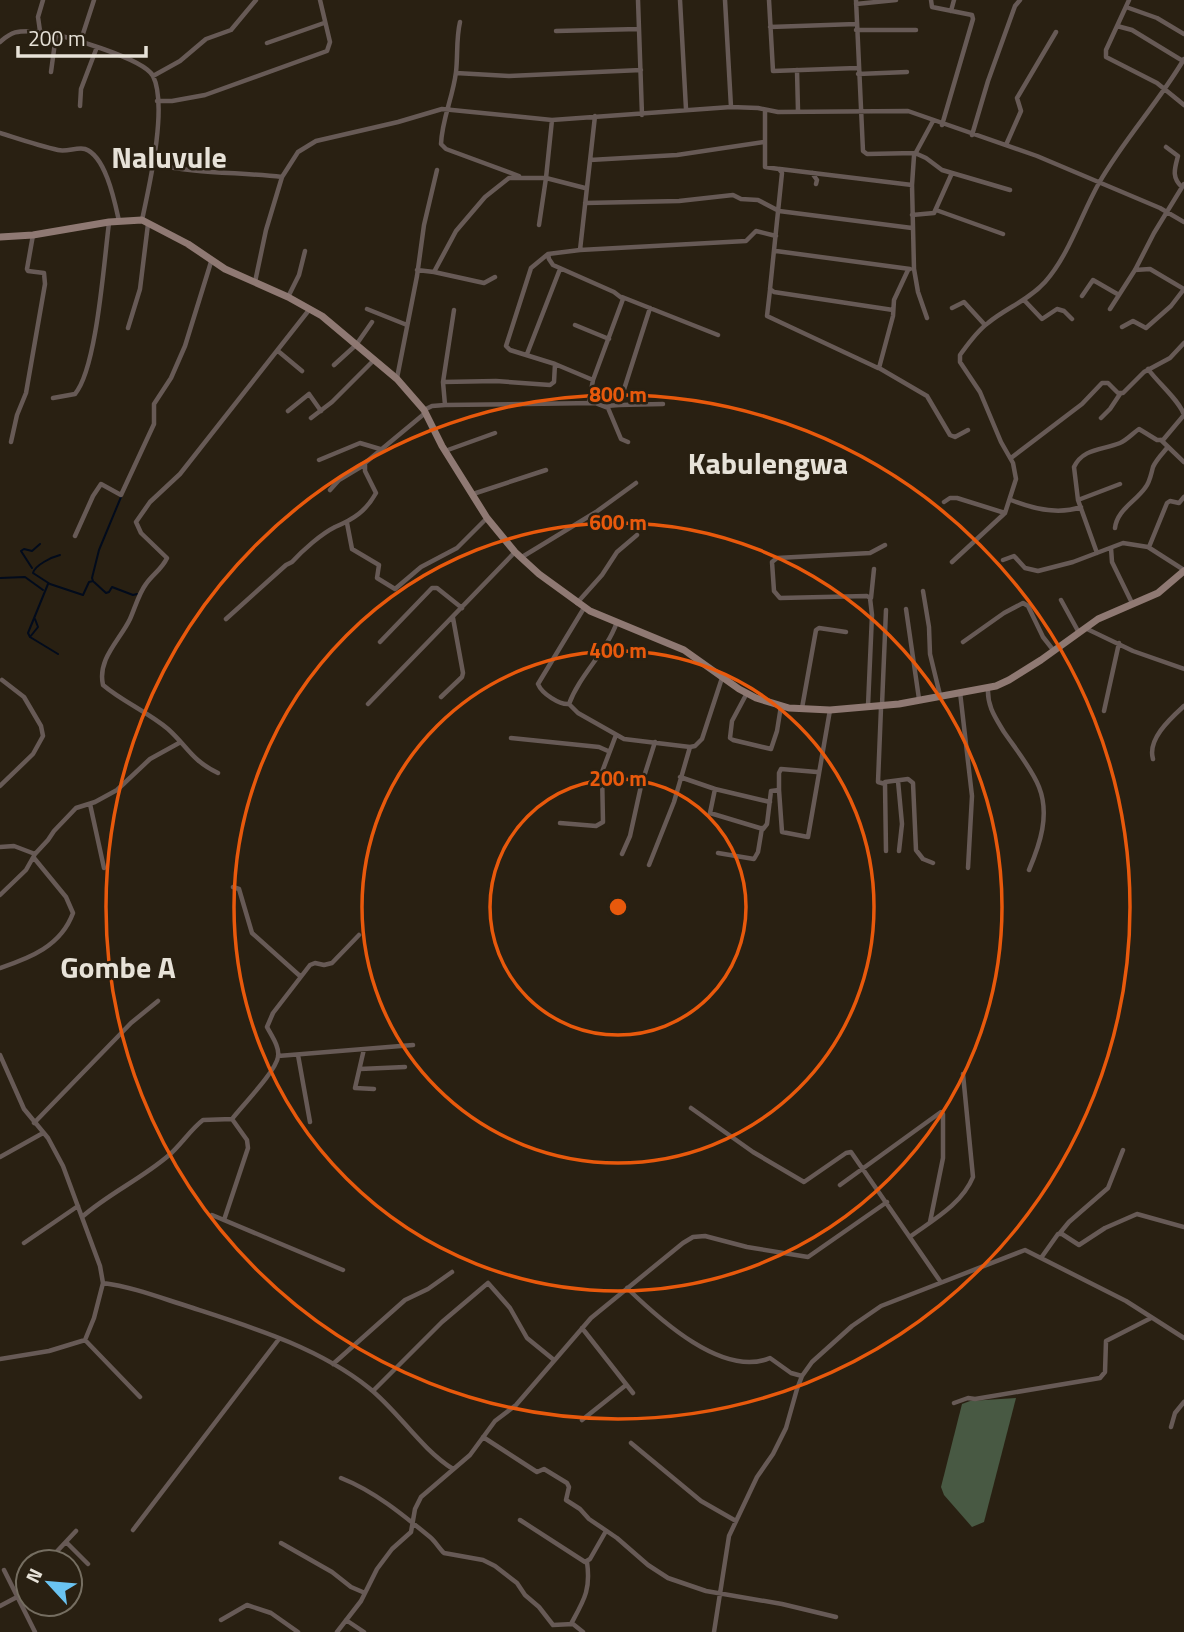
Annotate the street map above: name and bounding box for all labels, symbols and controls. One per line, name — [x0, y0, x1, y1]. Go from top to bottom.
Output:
scale bar — [18, 14, 145, 58]
text: 200 m — [28, 22, 85, 54]
district label: Naluvule — [111, 134, 227, 180]
text: 800 m — [589, 378, 647, 410]
district label: Kabulengwa — [688, 440, 848, 486]
text: 600 m — [589, 506, 647, 538]
text: 400 m — [589, 634, 647, 666]
text: 200 m — [589, 762, 647, 794]
centre of rings — [606, 895, 630, 919]
district label: Gombe A — [60, 944, 176, 990]
north arrow — [14, 1548, 84, 1618]
text: N — [17, 1563, 49, 1588]

